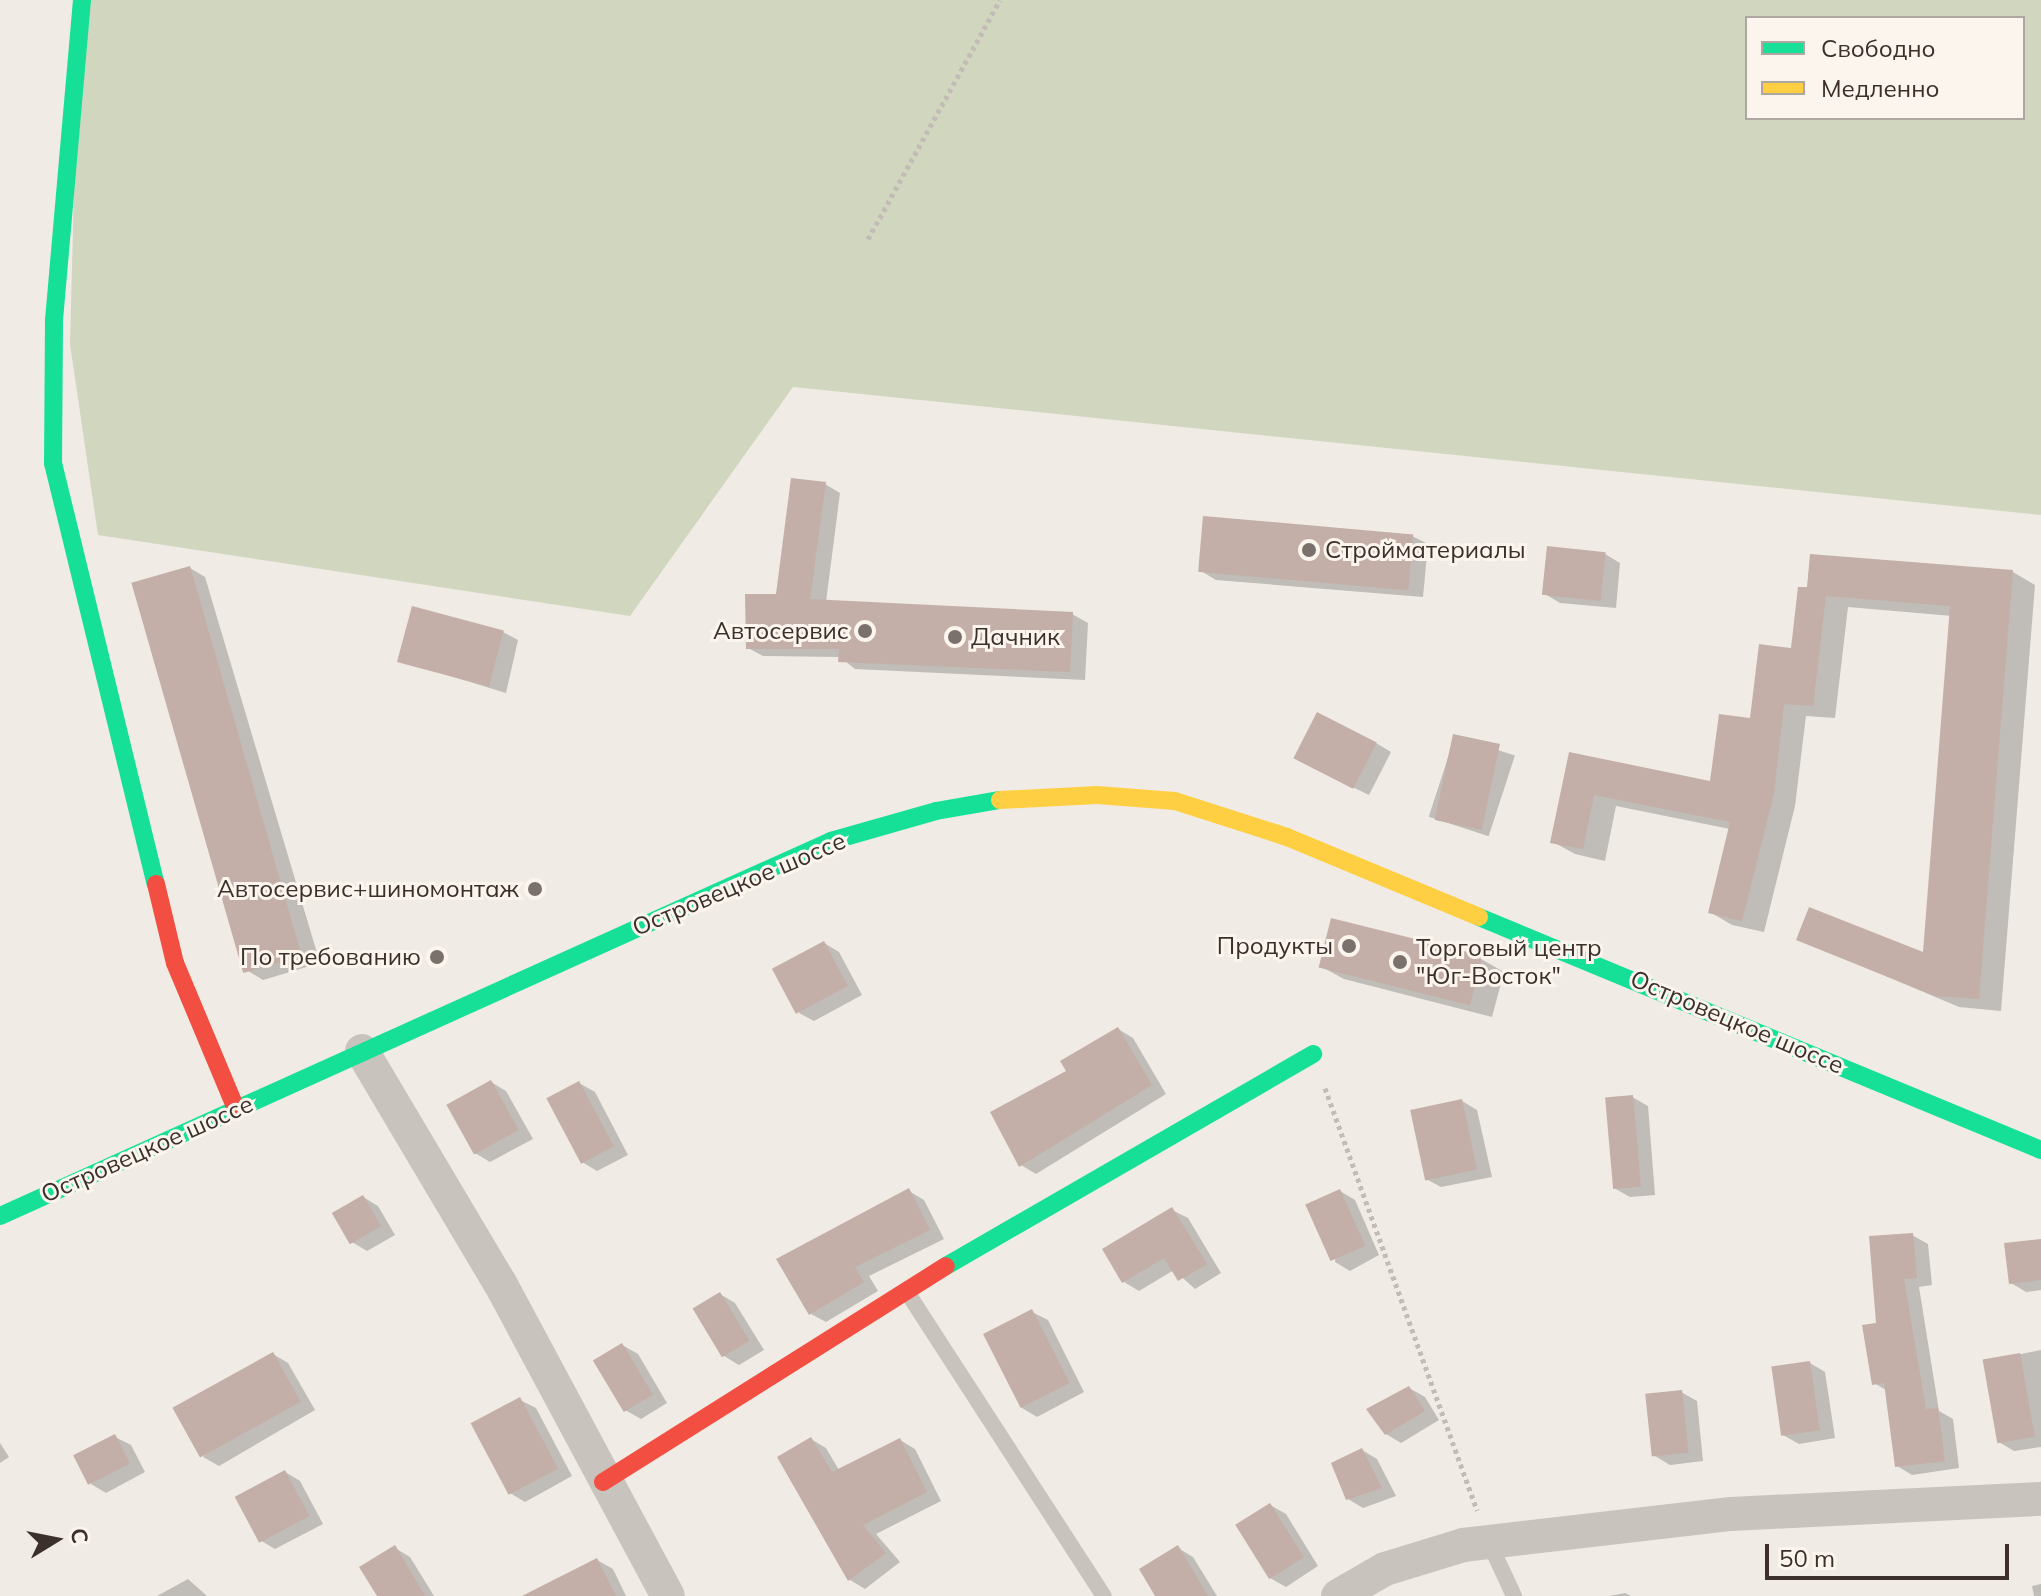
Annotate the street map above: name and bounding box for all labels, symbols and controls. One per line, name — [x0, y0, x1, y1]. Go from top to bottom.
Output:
legend — [1745, 16, 2025, 120]
text: Свободно — [1821, 33, 1936, 63]
text: Медленно — [1821, 73, 1940, 103]
place label: Стройматериалы — [1325, 536, 1526, 564]
marker: Стройматериалы — [1300, 541, 1318, 559]
place label: Автосервис — [713, 617, 849, 645]
marker: Автосервис — [856, 622, 874, 640]
place label: Дачник — [971, 623, 1060, 651]
marker: Дачник — [946, 628, 964, 646]
street label: Островецкое шоссе — [628, 826, 850, 942]
place label: Автосервис+шиномонтаж — [217, 875, 519, 903]
marker: Автосервис+шиномонтаж — [526, 880, 544, 898]
place label: Продукты — [1217, 932, 1333, 960]
place label: Торговый центр "Юг-Восток" — [1416, 934, 1602, 990]
marker: Продукты — [1340, 937, 1358, 955]
place label: По требованию — [240, 943, 421, 971]
marker: По требованию — [428, 948, 446, 966]
marker: Торговый центр "Юг-Восток" — [1391, 953, 1409, 971]
street label: Островецкое шоссе — [1626, 964, 1848, 1080]
street label: Островецкое шоссе — [37, 1089, 257, 1209]
north arrow — [16, 1500, 96, 1580]
text: С — [65, 1526, 95, 1546]
scale bar — [1769, 1528, 2013, 1578]
text: 50 m — [1779, 1543, 1835, 1573]

